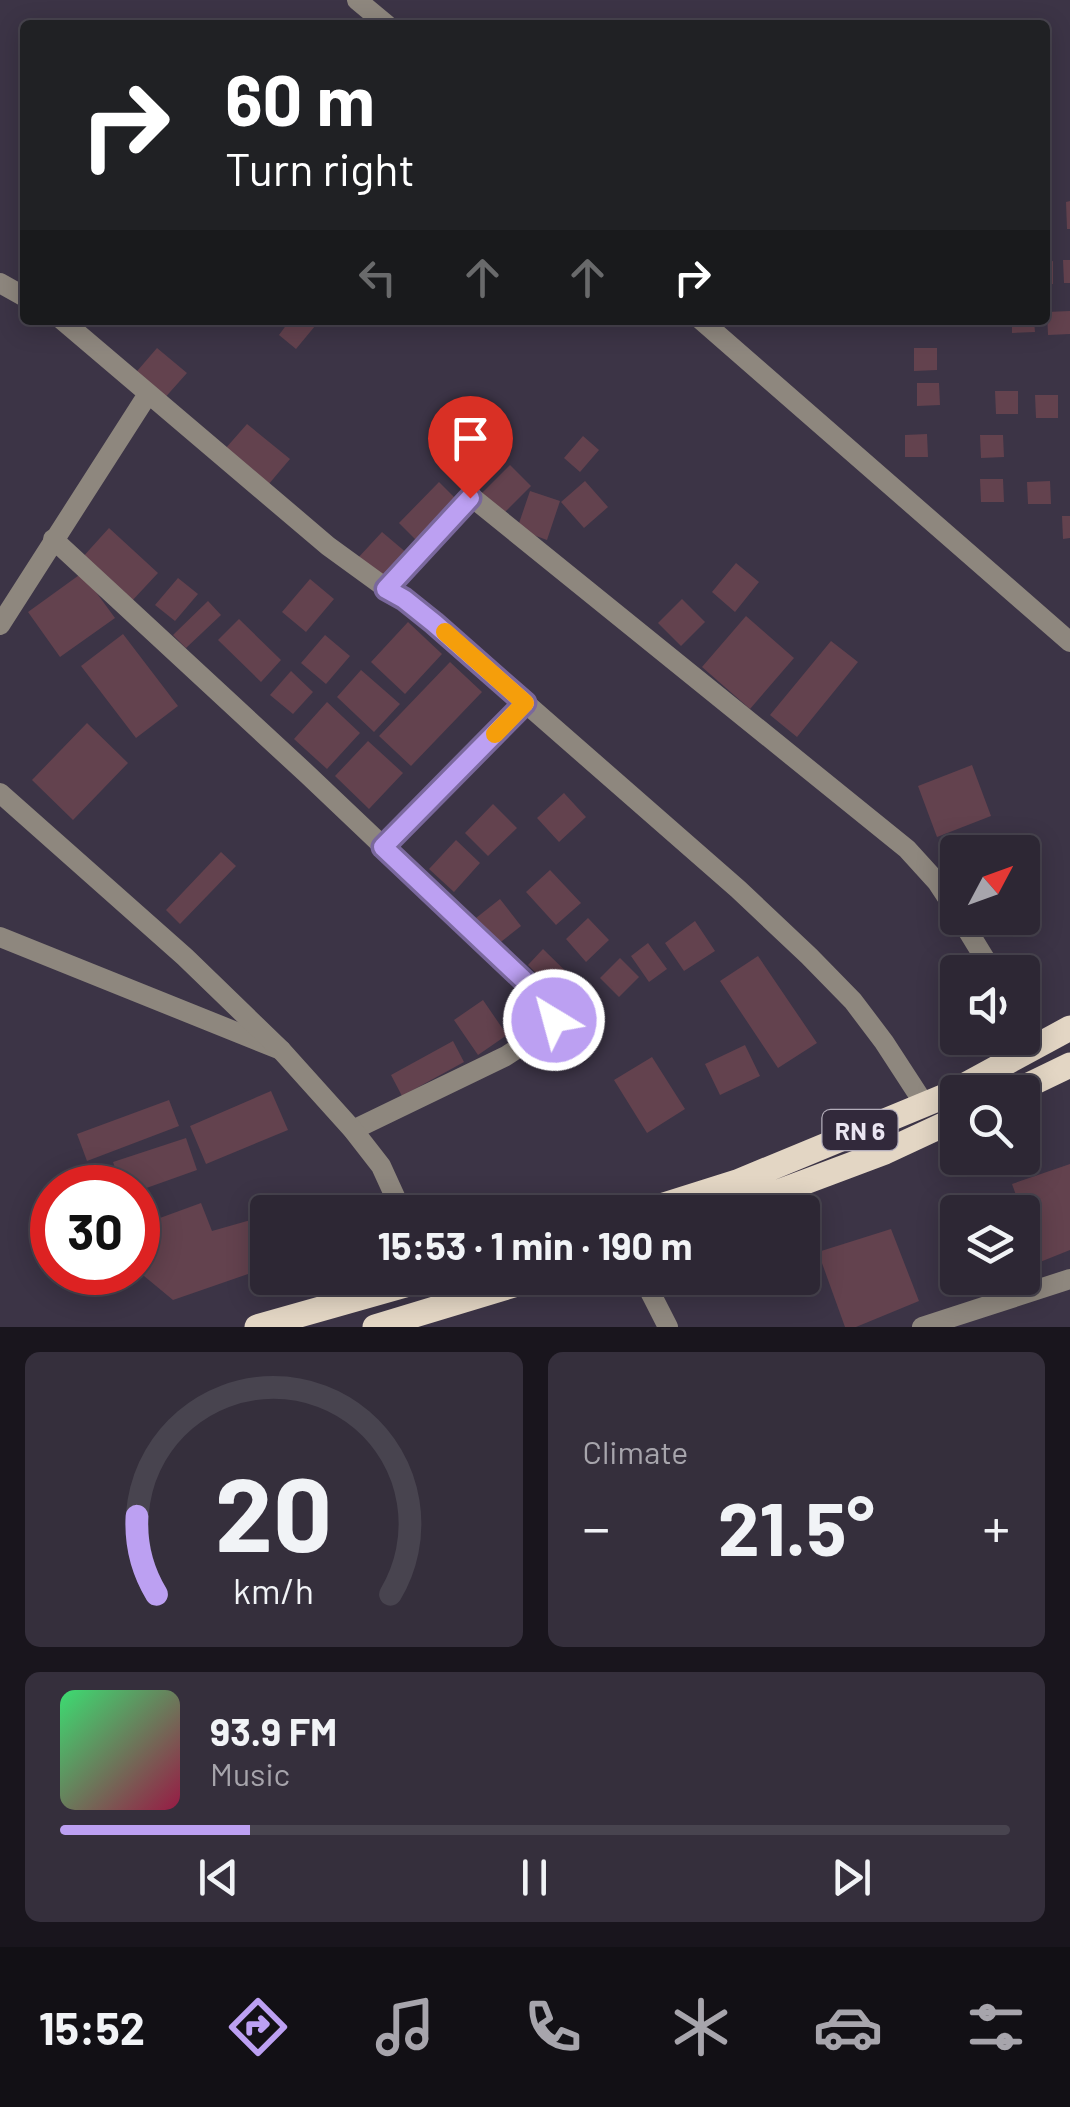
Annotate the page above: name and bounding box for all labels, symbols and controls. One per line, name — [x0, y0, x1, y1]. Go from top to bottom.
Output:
text: 60 m — [225, 56, 375, 140]
icon: right — [60, 60, 190, 190]
text: Turn right — [225, 141, 415, 195]
icon: left — [350, 250, 405, 305]
icon: ahead — [455, 250, 510, 305]
icon: ahead — [560, 250, 615, 305]
icon: right — [665, 250, 720, 305]
pin — [428, 396, 513, 499]
icon: arrive — [443, 411, 498, 466]
north arrow — [940, 835, 1040, 935]
map controls — [940, 835, 1040, 1295]
button: sound — [940, 955, 1040, 1055]
position arrow — [502, 968, 606, 1072]
button: search — [940, 1075, 1040, 1175]
road number: RN 6 — [822, 1110, 898, 1150]
speed limit sign: 30 — [30, 1165, 160, 1295]
button: layers — [940, 1195, 1040, 1295]
text: 15:53 · 1 min · 190 m — [378, 1222, 692, 1268]
text: Climate — [583, 1432, 688, 1470]
text: 20 — [215, 1448, 333, 1573]
text: 21.5° — [718, 1481, 875, 1571]
text: − — [583, 1493, 610, 1559]
text: + — [982, 1493, 1010, 1559]
text: km/h — [233, 1568, 314, 1611]
text: 93.9 FM — [210, 1708, 337, 1754]
text: Music — [210, 1754, 290, 1792]
icon: previous — [191, 1850, 246, 1905]
icon: pause — [507, 1850, 562, 1905]
icon: next — [824, 1850, 879, 1905]
icon: directions — [223, 1992, 293, 2062]
icon: music — [370, 1992, 440, 2062]
icon: phone — [518, 1992, 588, 2062]
icon: climate — [666, 1992, 736, 2062]
icon: car — [813, 1992, 883, 2062]
icon: filters — [961, 1992, 1031, 2062]
text: 15:52 — [39, 2000, 145, 2054]

